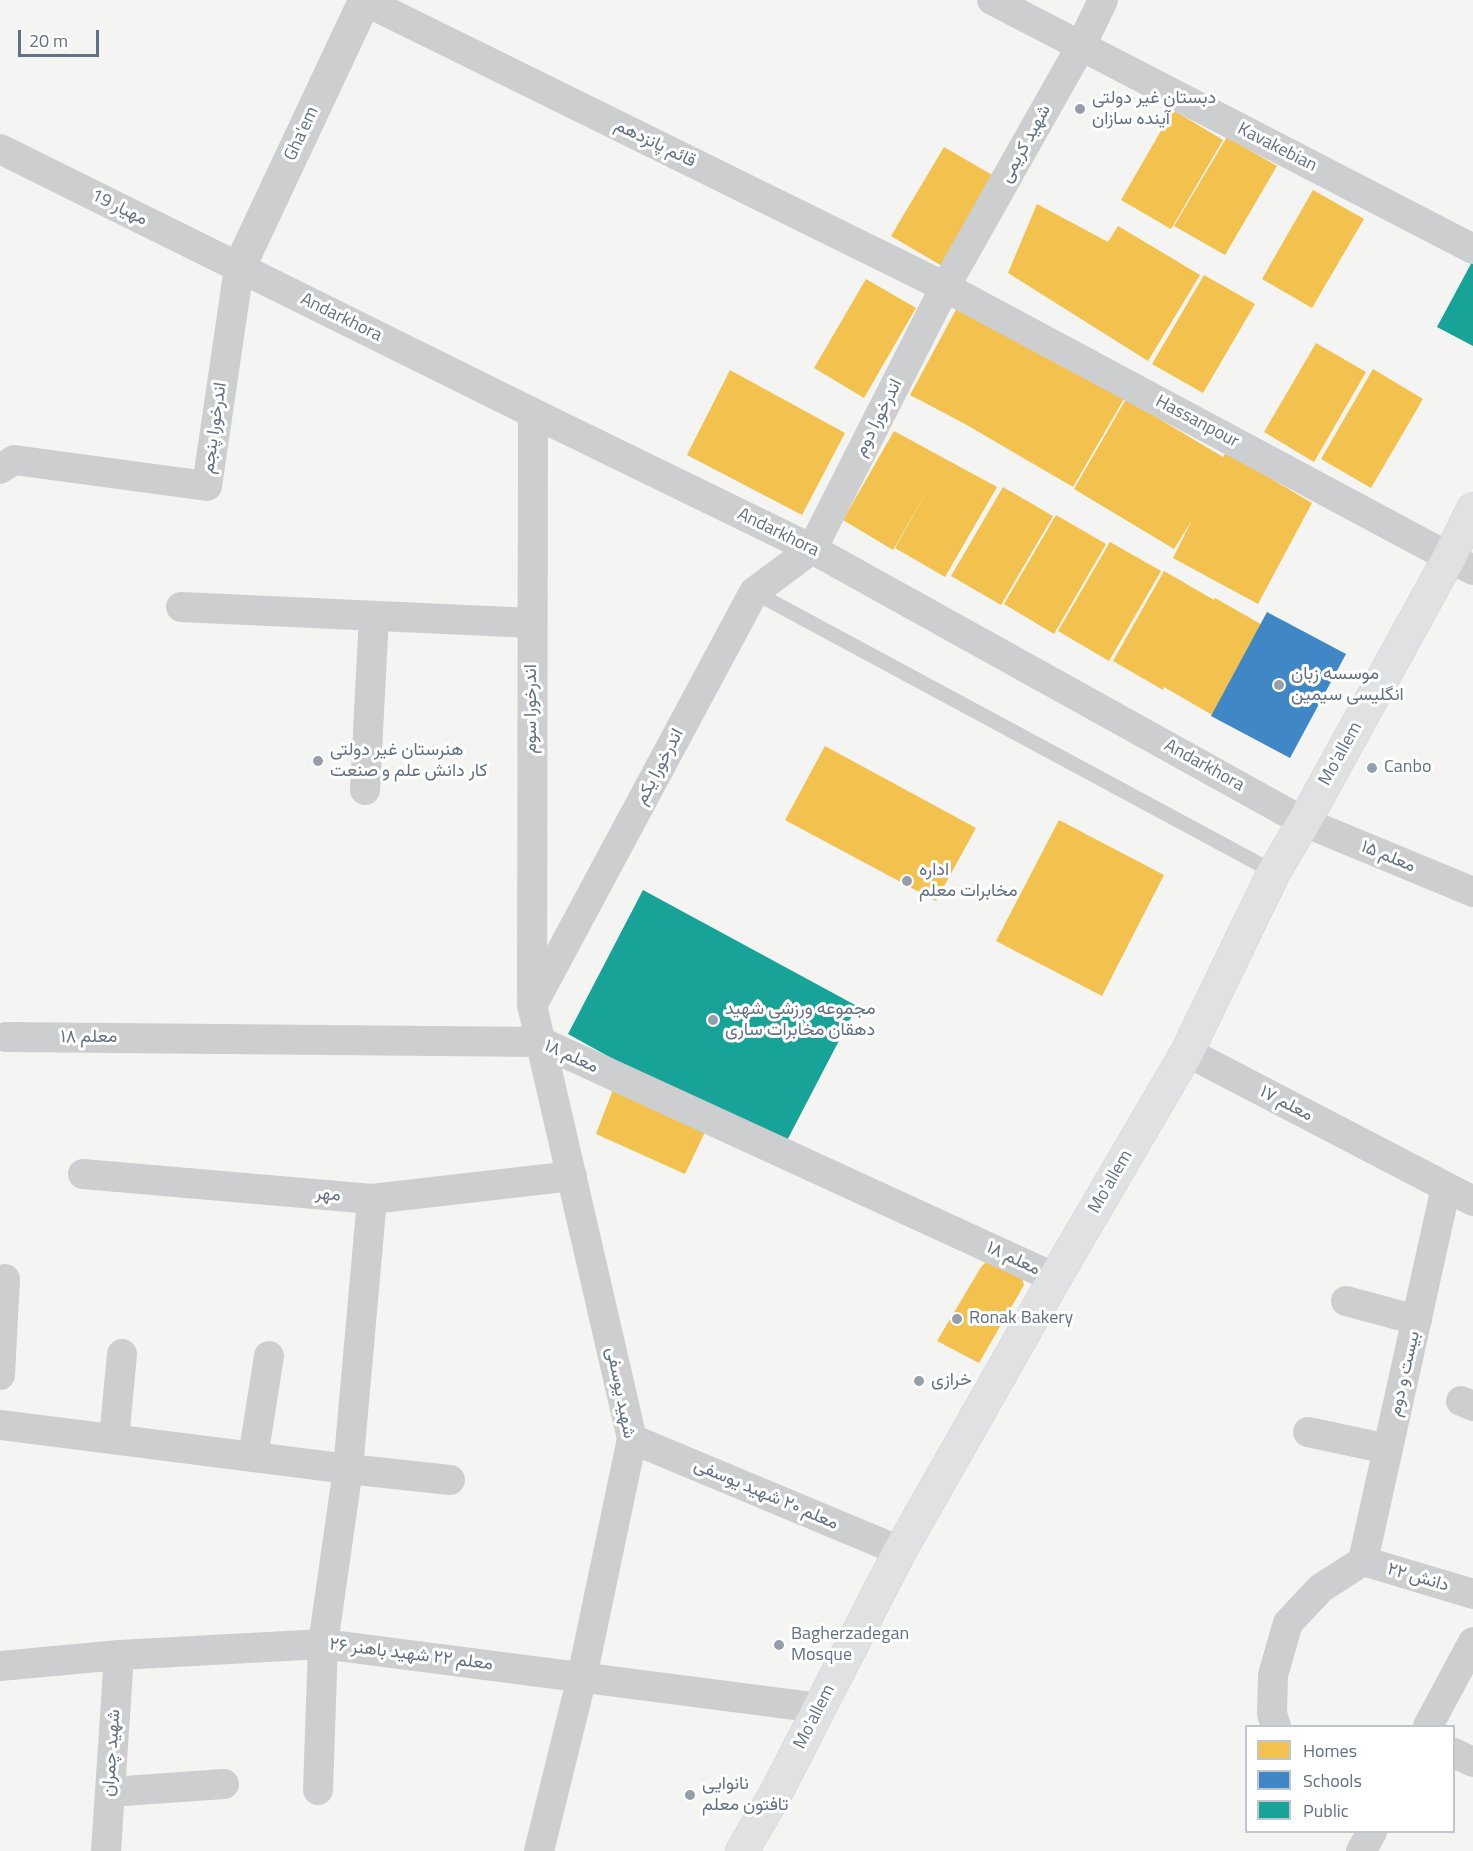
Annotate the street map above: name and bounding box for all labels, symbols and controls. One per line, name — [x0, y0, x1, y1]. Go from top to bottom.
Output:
scale bar — [21, 18, 102, 56]
text: 20 m — [29, 27, 68, 54]
place label: دبستان غیر دولتی آینده سازان — [1092, 88, 1216, 130]
street label: شهید کریمی — [996, 101, 1056, 187]
marker: دبستان غیر دولتی آینده سازان — [1073, 102, 1087, 116]
street label: Gha'em — [280, 103, 324, 165]
street label: قائم پانزدهم — [611, 115, 699, 173]
street label: Kavakebian — [1234, 119, 1320, 177]
street label: مهیار 19 — [87, 185, 151, 231]
street label: Andarkhora — [297, 289, 385, 347]
street label: اندرخورا دوم — [850, 376, 908, 460]
street label: اندرخورا پنجم — [198, 381, 232, 475]
street label: Hassanpour — [1152, 391, 1242, 453]
street label: Andarkhora — [734, 504, 822, 562]
street label: اندرخورا سوم — [521, 664, 543, 754]
place label: موسسه زبان انگلیسی سیمین — [1291, 664, 1404, 706]
marker: موسسه زبان انگلیسی سیمین — [1272, 678, 1286, 692]
street label: Mo'allem — [1315, 718, 1367, 790]
street label: اندرخورا یکم — [631, 725, 689, 809]
street label: Andarkhora — [1160, 735, 1248, 797]
place label: هنرستان غیر دولتی کار دانش علم و صنعت — [330, 740, 488, 783]
marker: هنرستان غیر دولتی کار دانش علم و صنعت — [311, 754, 325, 768]
place label: Canbo — [1384, 757, 1431, 779]
marker: Canbo — [1365, 761, 1379, 775]
street label: معلم ۱۵ — [1358, 836, 1418, 878]
place label: اداره مخابرات معلم — [919, 860, 1018, 902]
marker: اداره مخابرات معلم — [900, 874, 914, 888]
place label: مجموعه ورزشی شهید دهقان مخابرات ساری — [725, 999, 876, 1042]
marker: مجموعه ورزشی شهید دهقان مخابرات ساری — [706, 1013, 720, 1027]
street label: معلم ۱۸ — [61, 1027, 117, 1049]
street label: معلم ۱۸ — [541, 1036, 601, 1078]
street label: معلم ١٧ — [1256, 1081, 1316, 1127]
street label: Mo'allem — [1084, 1147, 1138, 1217]
street label: مهر — [314, 1183, 342, 1207]
street label: معلم ۱۸ — [983, 1237, 1043, 1281]
place label: Ronak Bakery — [969, 1308, 1073, 1330]
marker: Ronak Bakery — [950, 1312, 964, 1326]
street label: بیست و دوم — [1385, 1329, 1425, 1419]
street label: شهید یوسفی — [601, 1345, 639, 1441]
place label: خرازی — [931, 1370, 972, 1392]
marker: خرازی — [912, 1374, 926, 1388]
street label: معلم ۲۰ شهید یوسفی — [691, 1455, 841, 1535]
street label: دانش ۲۲ — [1385, 1559, 1451, 1597]
place label: Bagherzadegan Mosque — [791, 1624, 909, 1666]
street label: معلم ۲۲ شهید باهنر ۲۶ — [328, 1634, 494, 1676]
marker: Bagherzadegan Mosque — [772, 1638, 786, 1652]
street label: Mo'allem — [790, 1681, 840, 1753]
street label: شهید چمران — [98, 1709, 126, 1797]
legend — [1245, 1725, 1455, 1833]
text: Homes — [1303, 1737, 1357, 1764]
text: Schools — [1303, 1767, 1362, 1794]
place label: نانوایی تافتون معلم — [702, 1774, 789, 1816]
marker: نانوایی تافتون معلم — [683, 1788, 697, 1802]
text: Public — [1303, 1797, 1349, 1824]

